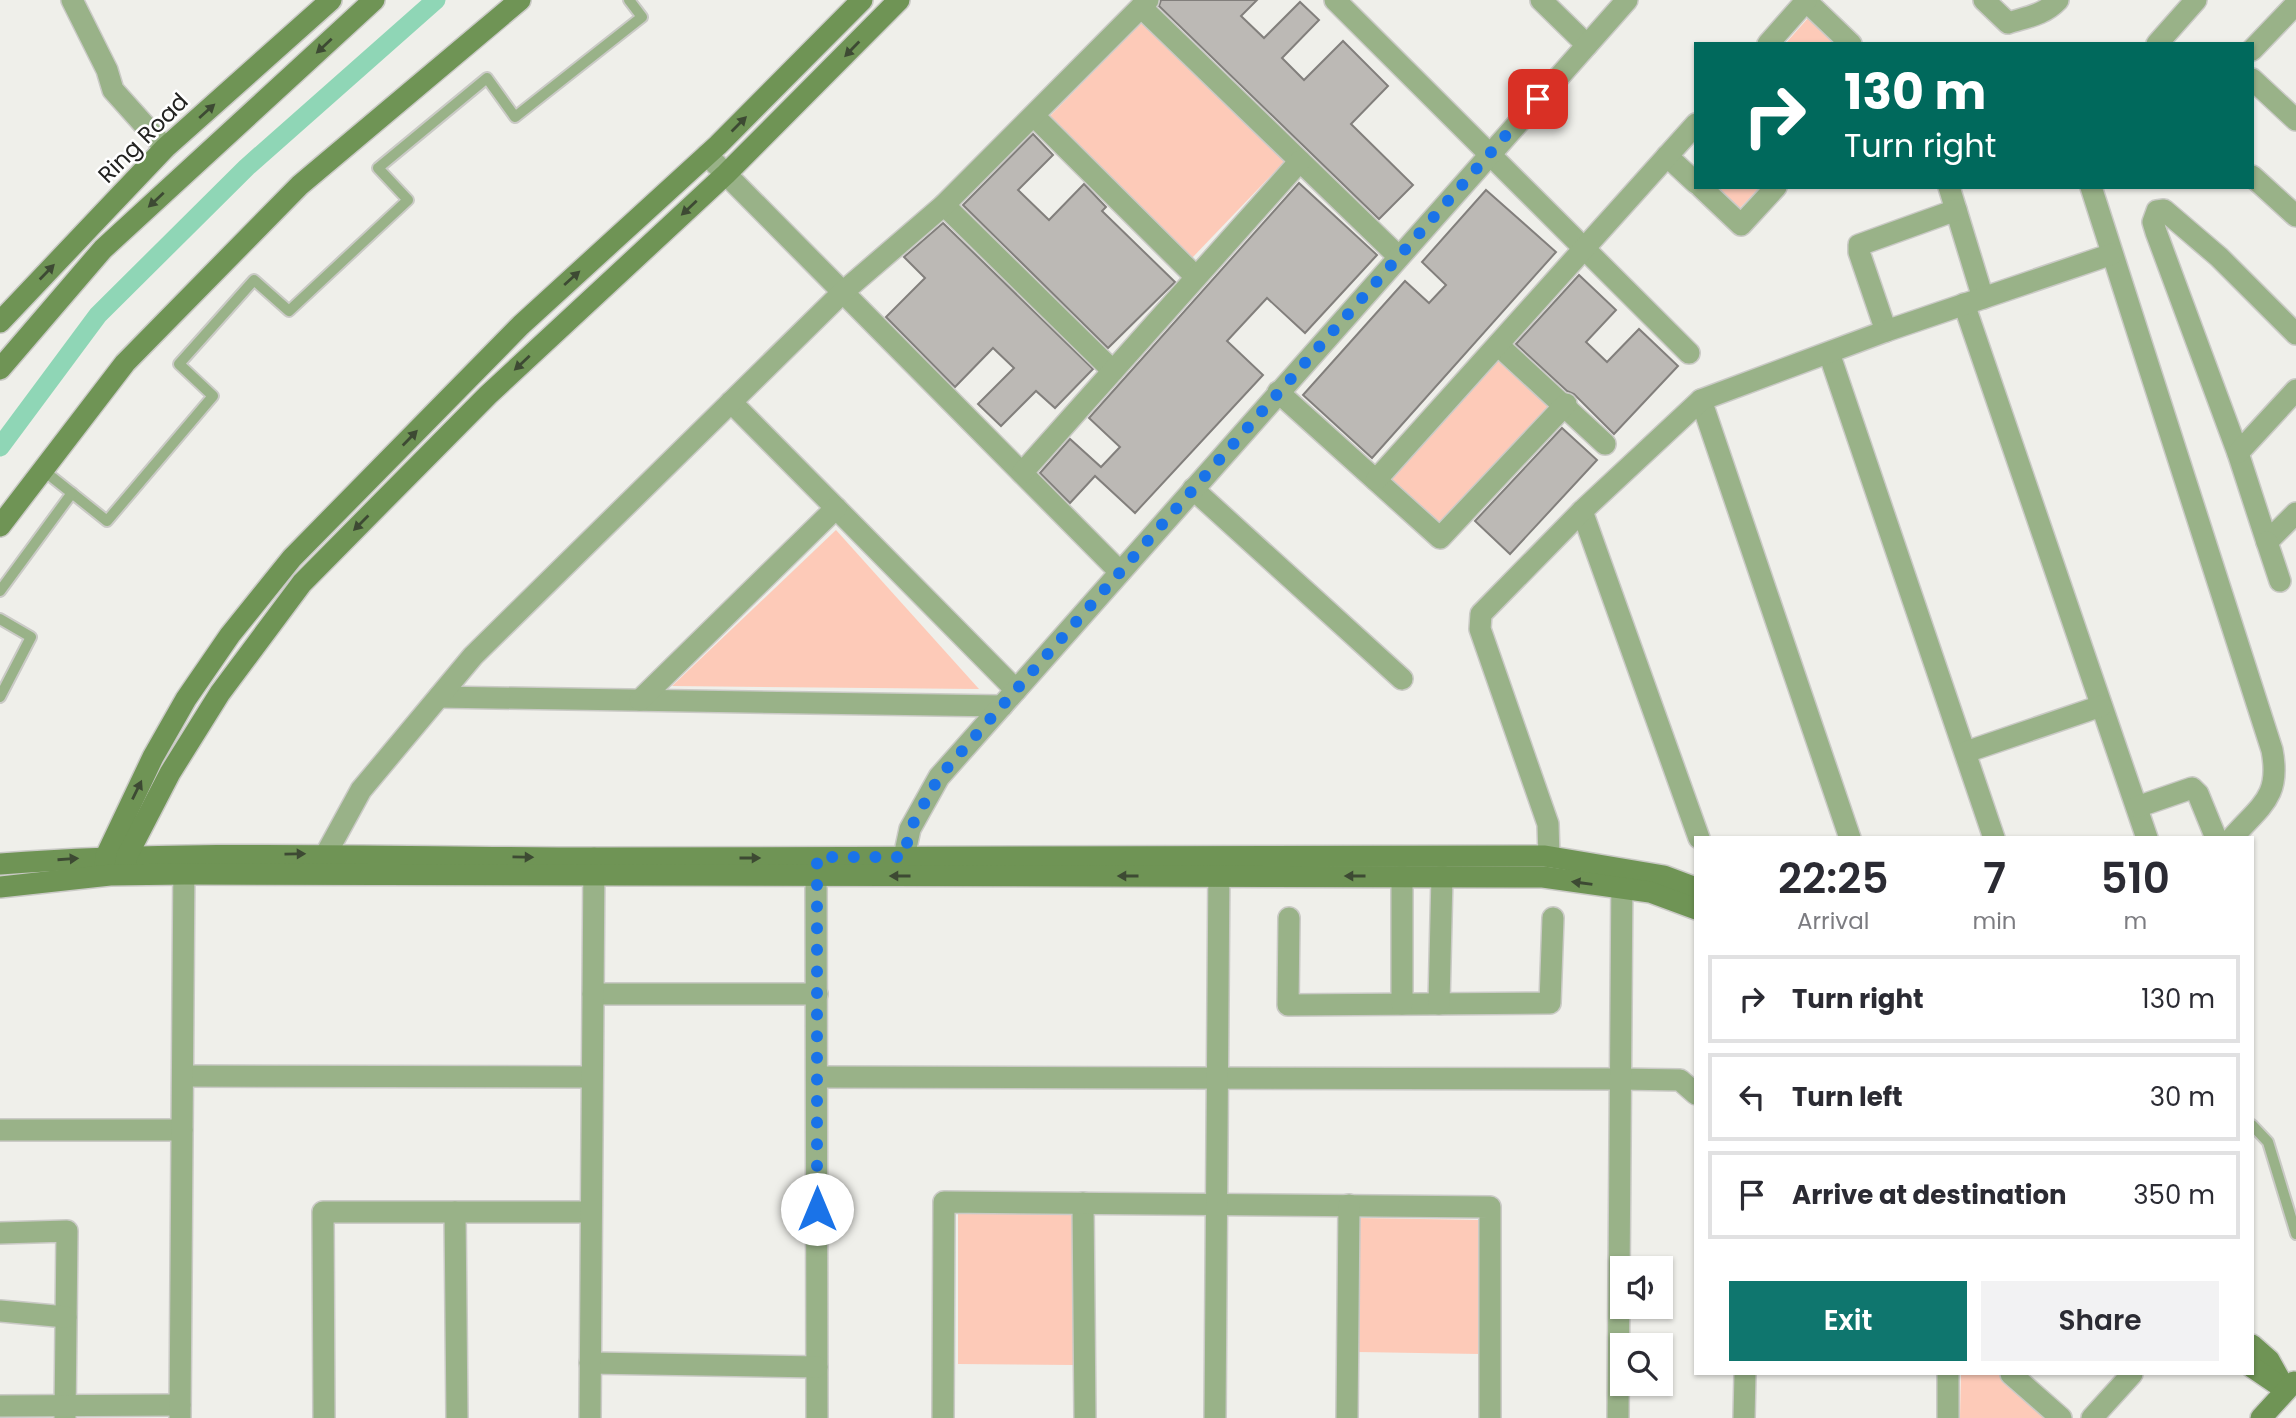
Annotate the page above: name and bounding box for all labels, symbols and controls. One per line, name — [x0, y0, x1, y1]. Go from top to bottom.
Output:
one-way arrow — [315, 38, 333, 54]
one-way arrow — [843, 41, 860, 58]
text: 130 m — [1844, 58, 1986, 126]
pin — [1508, 69, 1568, 129]
icon: right — [1729, 70, 1820, 161]
icon: arrive — [1519, 80, 1557, 118]
street label: Ring Road — [91, 86, 195, 190]
one-way arrow — [198, 103, 215, 119]
one-way arrow — [730, 115, 747, 132]
text: Turn right — [1844, 123, 1996, 168]
one-way arrow — [147, 192, 165, 208]
one-way arrow — [681, 200, 698, 216]
one-way arrow — [39, 264, 55, 281]
one-way arrow — [563, 270, 581, 286]
one-way arrow — [513, 355, 531, 371]
one-way arrow — [401, 429, 418, 446]
one-way arrow — [352, 515, 369, 532]
one-way arrow — [131, 780, 143, 800]
one-way arrow — [285, 848, 307, 860]
text: 22:25 — [1778, 849, 1888, 908]
text: 7 — [1983, 849, 2006, 908]
text: 510 — [2101, 849, 2170, 908]
one-way arrow — [512, 851, 534, 863]
one-way arrow — [740, 852, 762, 864]
one-way arrow — [57, 853, 79, 864]
one-way arrow — [889, 870, 911, 882]
one-way arrow — [1116, 870, 1138, 882]
one-way arrow — [1344, 870, 1366, 882]
one-way arrow — [1571, 877, 1593, 888]
text: Arrival — [1797, 905, 1869, 937]
text: min — [1972, 905, 2017, 937]
text: m — [2123, 905, 2147, 937]
icon: right — [1733, 980, 1771, 1018]
text: Turn right — [1792, 981, 1924, 1017]
text: 130 m — [2141, 981, 2215, 1017]
icon: left — [1733, 1078, 1771, 1116]
text: Turn left — [1792, 1079, 1903, 1115]
text: 30 m — [2150, 1079, 2215, 1115]
position arrow — [780, 1172, 854, 1246]
icon: arrive — [1733, 1176, 1771, 1214]
text: Arrive at destination — [1792, 1177, 2067, 1213]
text: 350 m — [2133, 1177, 2215, 1213]
map controls — [1610, 1256, 1673, 1396]
button: sound — [1610, 1256, 1673, 1319]
button: Exit — [1729, 1281, 1967, 1361]
button: Share — [1981, 1281, 2219, 1361]
button: search — [1610, 1333, 1673, 1396]

